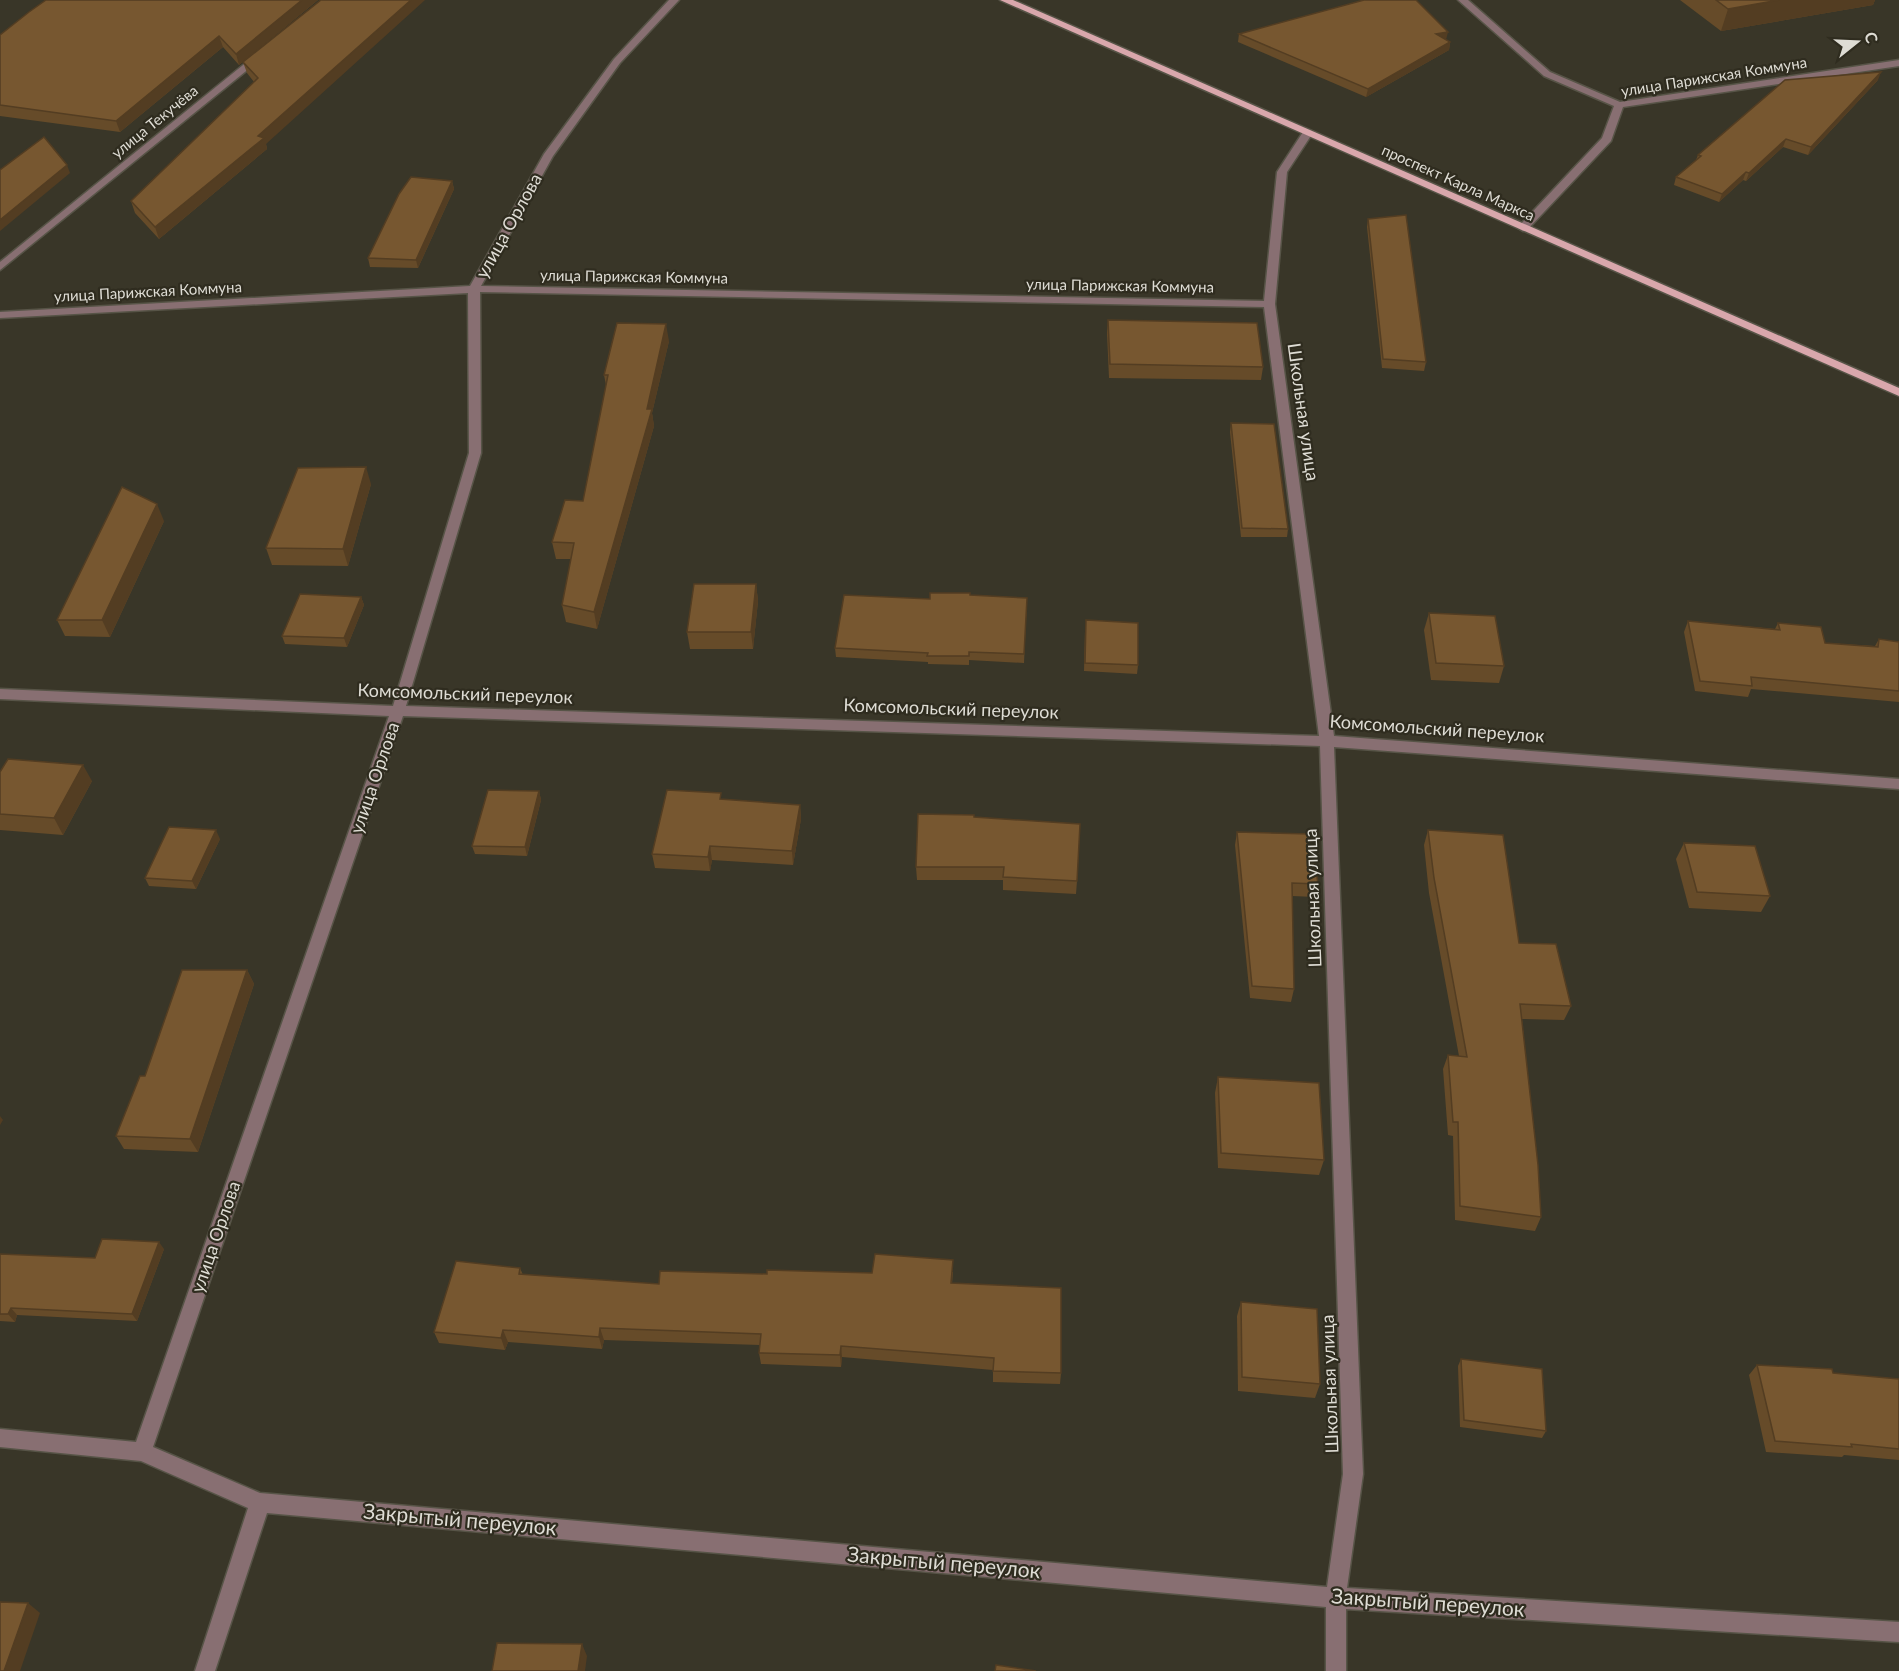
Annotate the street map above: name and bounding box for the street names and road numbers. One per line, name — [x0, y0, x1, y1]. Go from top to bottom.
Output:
street label: улица Парижская Коммуна — [1620, 52, 1808, 100]
street label: улица Текучёва — [108, 81, 201, 162]
street label: проспект Карла Маркса — [1379, 140, 1538, 224]
street label: улица Орлова — [470, 169, 546, 282]
street label: улица Парижская Коммуна — [540, 265, 728, 287]
street label: улица Парижская Коммуна — [1026, 274, 1214, 296]
street label: улица Парижская Коммуна — [54, 277, 242, 305]
street label: Школьная улица — [1283, 341, 1325, 482]
street label: Комсомольский переулок — [357, 678, 574, 708]
street label: Комсомольский переулок — [843, 693, 1060, 723]
street label: Комсомольский переулок — [1329, 710, 1546, 747]
street label: улица Орлова — [345, 719, 403, 836]
street label: Школьная улица — [1299, 828, 1325, 968]
street label: улица Орлова — [186, 1178, 244, 1295]
street label: Школьная улица — [1316, 1314, 1342, 1454]
street label: Закрытый переулок — [363, 1498, 558, 1539]
street label: Закрытый переулок — [847, 1541, 1042, 1582]
street label: Закрытый переулок — [1331, 1582, 1526, 1621]

